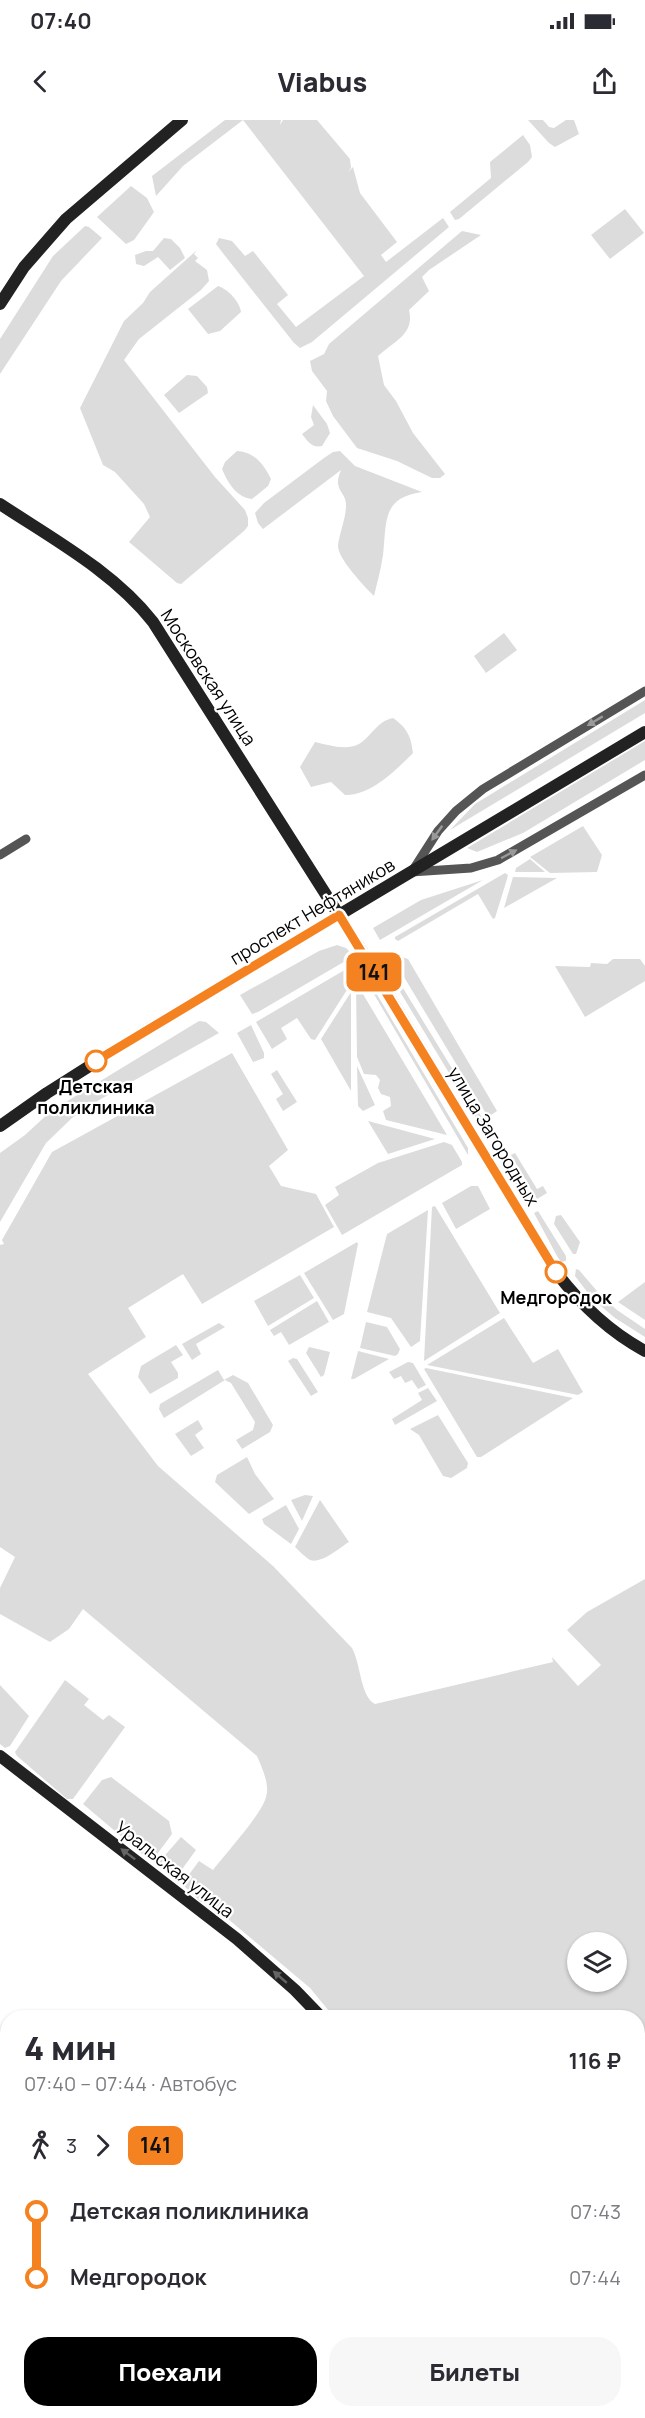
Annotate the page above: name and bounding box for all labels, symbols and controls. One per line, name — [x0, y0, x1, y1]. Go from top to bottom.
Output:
text: 07:40 — [30, 6, 92, 36]
text: Viabus — [278, 63, 367, 100]
icon: back — [24, 65, 57, 98]
icon: share — [588, 65, 621, 98]
street label: Московская улица — [156, 604, 262, 750]
one-way arrow — [587, 715, 603, 726]
one-way arrow — [431, 825, 443, 841]
one-way arrow — [501, 849, 518, 859]
street label: проспект Нефтяников — [225, 852, 399, 970]
line badge: 141 — [340, 952, 409, 992]
text: 141 — [358, 958, 390, 986]
marker: Детская поликлиника — [85, 1050, 107, 1072]
street label: улица Загородных — [443, 1062, 545, 1210]
place label: Детская поликлиника — [37, 1074, 155, 1119]
marker: Медгородок — [545, 1261, 567, 1283]
place label: Медгородок — [500, 1285, 613, 1309]
street label: Уральская улица — [111, 1815, 239, 1923]
one-way arrow — [121, 1849, 136, 1861]
map controls — [567, 1932, 627, 1992]
button: layers — [567, 1932, 627, 1992]
one-way arrow — [273, 1971, 288, 1984]
text: 4 мин — [24, 2025, 117, 2070]
text: 116 ₽ — [569, 2046, 621, 2076]
text: 07:40 – 07:44 · Автобус — [24, 2070, 237, 2097]
icon: walk — [24, 2129, 57, 2162]
icon: forward — [86, 2129, 119, 2162]
text: 141 — [140, 2131, 171, 2159]
text: 3 — [66, 2132, 77, 2159]
text: Детская поликлиника — [70, 2196, 309, 2226]
text: 07:43 — [570, 2198, 621, 2225]
text: Медгородок — [70, 2262, 206, 2292]
text: 07:44 — [569, 2264, 621, 2291]
button: Поехали — [24, 2337, 317, 2406]
button: Билеты — [329, 2337, 621, 2406]

